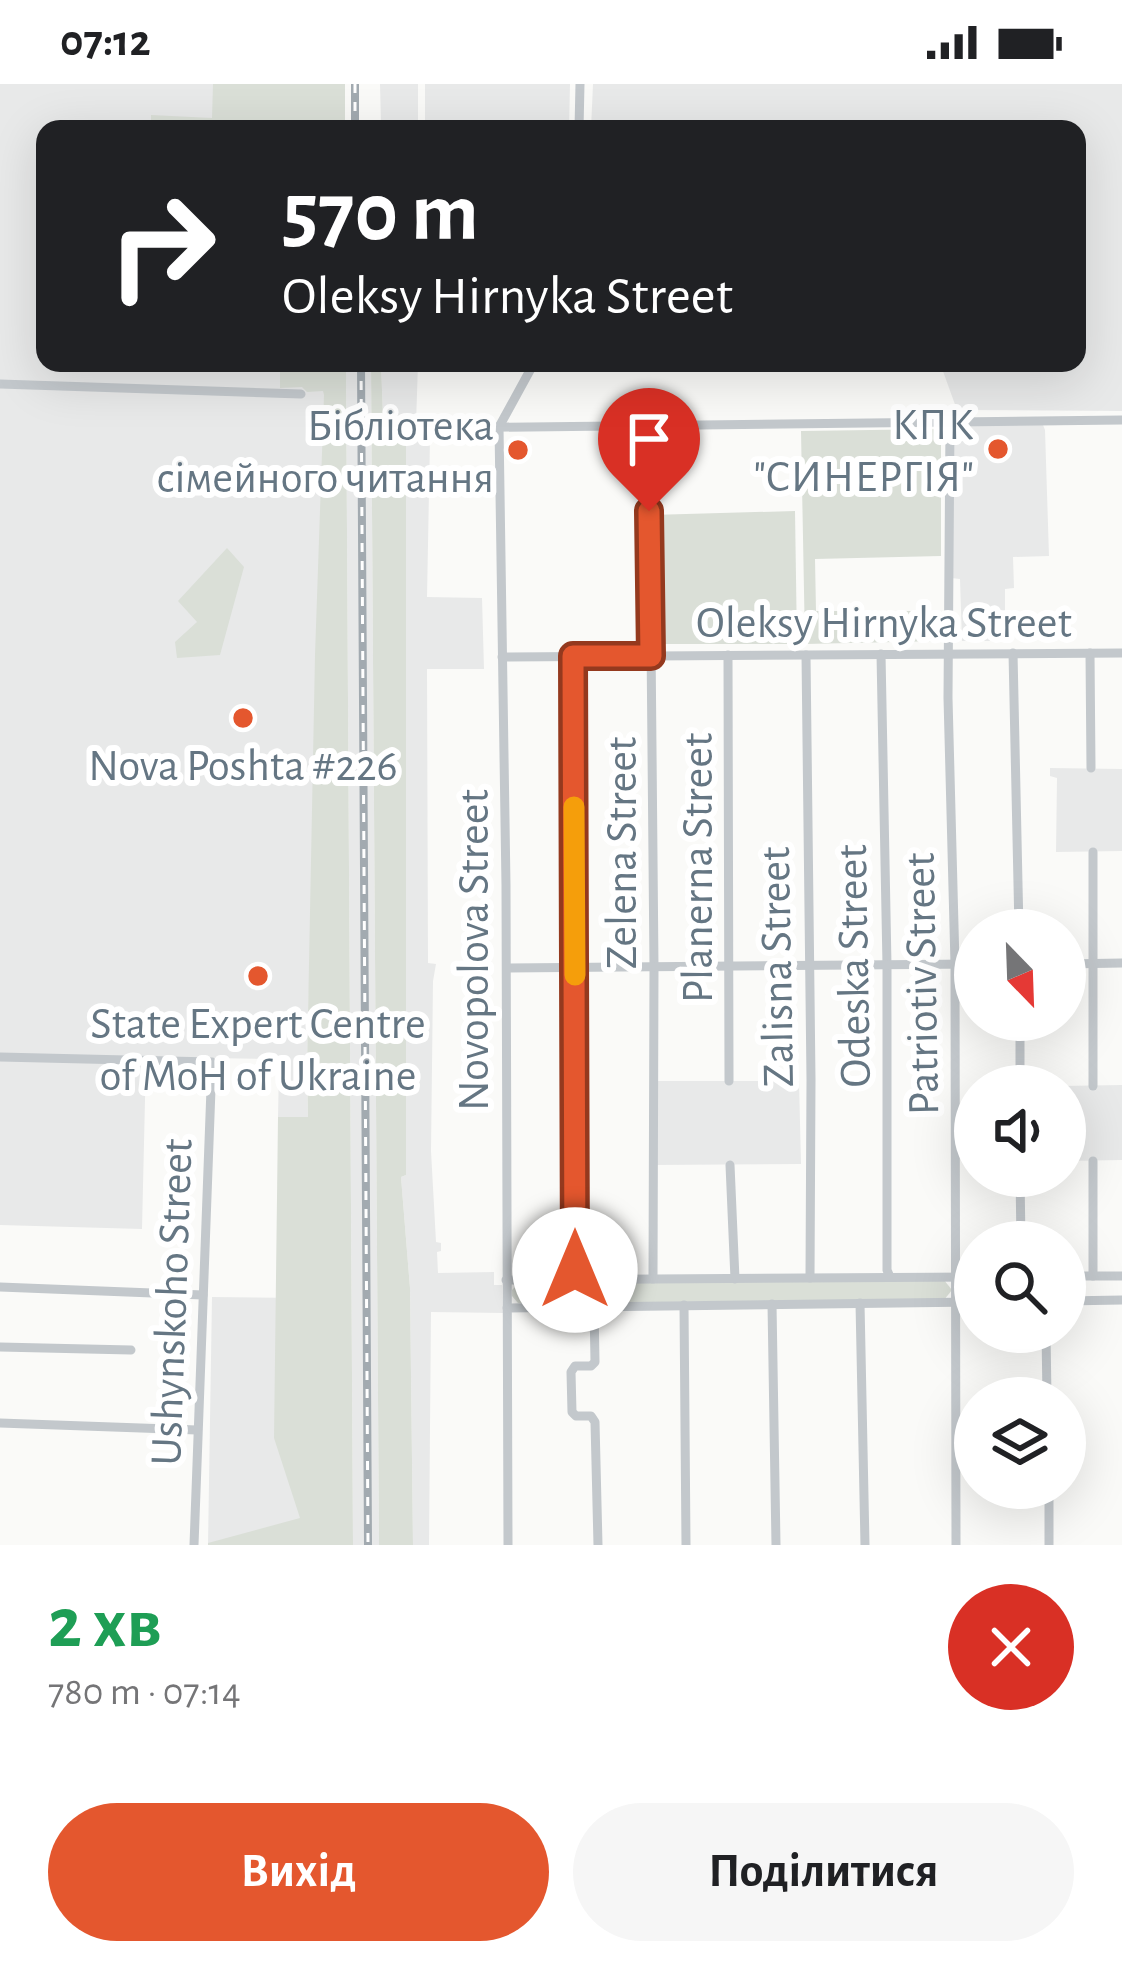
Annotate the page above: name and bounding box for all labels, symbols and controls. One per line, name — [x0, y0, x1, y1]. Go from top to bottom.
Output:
text: 07:12 — [60, 19, 151, 64]
icon: right — [84, 168, 240, 324]
text: 570 m — [282, 172, 479, 256]
text: Oleksy Hirnyka Street — [282, 270, 733, 324]
pin — [598, 388, 700, 511]
place label: КПК "СИНЕРГІЯ" — [753, 403, 974, 500]
place label: Бібліотека сімейного читання — [157, 404, 494, 501]
icon: arrive — [616, 406, 682, 472]
marker: КПК "СИНЕРГІЯ" — [985, 436, 1011, 462]
marker: Бібліотека сімейного читання — [505, 437, 531, 463]
street label: Oleksy Hirnyka Street — [696, 601, 1072, 646]
marker: Nova Poshta #226 — [230, 705, 256, 731]
street label: Planerna Street — [676, 733, 721, 1003]
street label: Zelena Street — [600, 737, 645, 969]
place label: Nova Poshta #226 — [88, 744, 398, 789]
street label: Novopolova Street — [452, 789, 497, 1111]
street label: Odeska Street — [830, 844, 879, 1088]
street label: Zalisna Street — [753, 846, 802, 1088]
street label: Patriotiv Street — [898, 852, 947, 1116]
north arrow — [954, 909, 1086, 1041]
map controls — [954, 909, 1086, 1509]
marker: State Expert Centre of MoH of Ukraine — [245, 963, 271, 989]
place label: State Expert Centre of MoH of Ukraine — [90, 1002, 426, 1099]
button: sound — [954, 1065, 1086, 1197]
street label: Ushynskoho Street — [144, 1138, 201, 1466]
position arrow — [512, 1207, 638, 1333]
button: search — [954, 1221, 1086, 1353]
button: layers — [954, 1377, 1086, 1509]
button: close — [948, 1584, 1074, 1710]
text: 2 хв — [48, 1588, 162, 1660]
text: 780 m · 07:14 — [48, 1673, 241, 1712]
button: Вихід — [48, 1803, 549, 1941]
button: Поділитися — [573, 1803, 1074, 1941]

